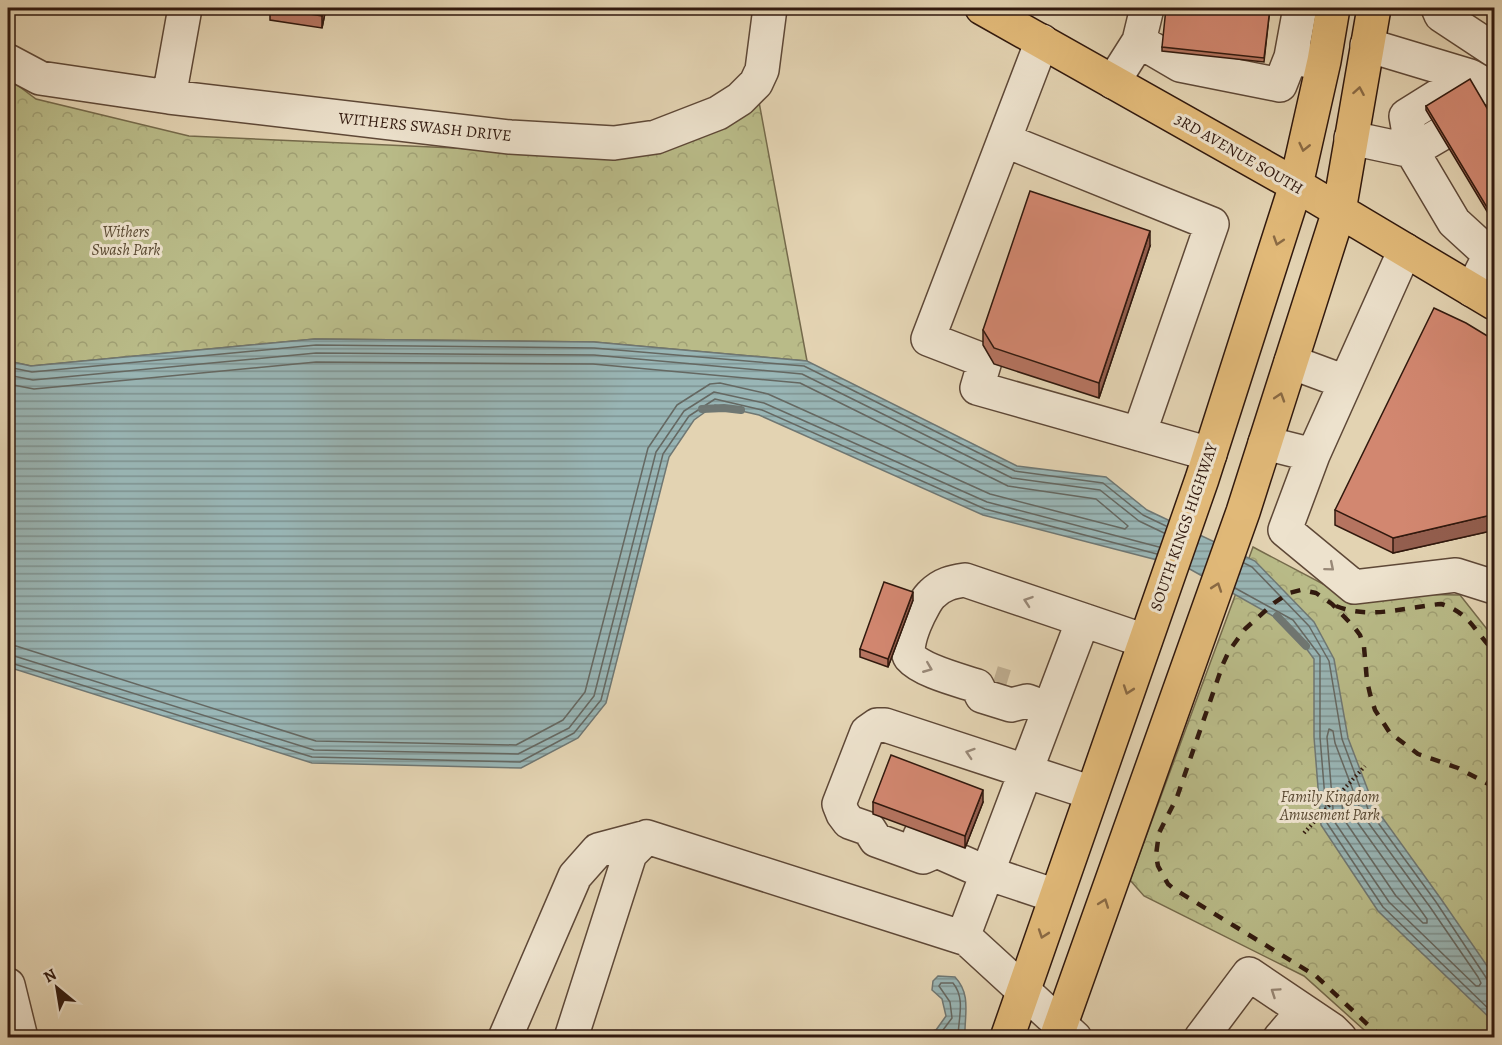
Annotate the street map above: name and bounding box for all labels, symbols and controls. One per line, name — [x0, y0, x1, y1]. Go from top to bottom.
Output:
one-way arrow — [1352, 87, 1365, 97]
street label: WITHERS SWASH DRIVE — [336, 107, 513, 147]
street label: 3RD AVENUE SOUTH — [1171, 108, 1307, 200]
one-way arrow — [1299, 142, 1312, 152]
park label: Withers Swash Park — [92, 221, 160, 261]
one-way arrow — [1272, 235, 1285, 246]
one-way arrow — [1273, 392, 1285, 403]
street label: SOUTH KINGS HIGHWAY — [1145, 440, 1223, 614]
one-way arrow — [1324, 560, 1335, 571]
one-way arrow — [1209, 582, 1222, 593]
one-way arrow — [1023, 596, 1034, 609]
one-way arrow — [922, 661, 933, 673]
one-way arrow — [1123, 684, 1135, 695]
one-way arrow — [965, 747, 976, 760]
park label: Family Kingdom Amusement Park — [1279, 786, 1380, 826]
one-way arrow — [1096, 898, 1109, 909]
one-way arrow — [1038, 928, 1051, 938]
north arrow — [27, 958, 87, 1018]
text: N — [39, 963, 61, 988]
one-way arrow — [1271, 987, 1281, 999]

